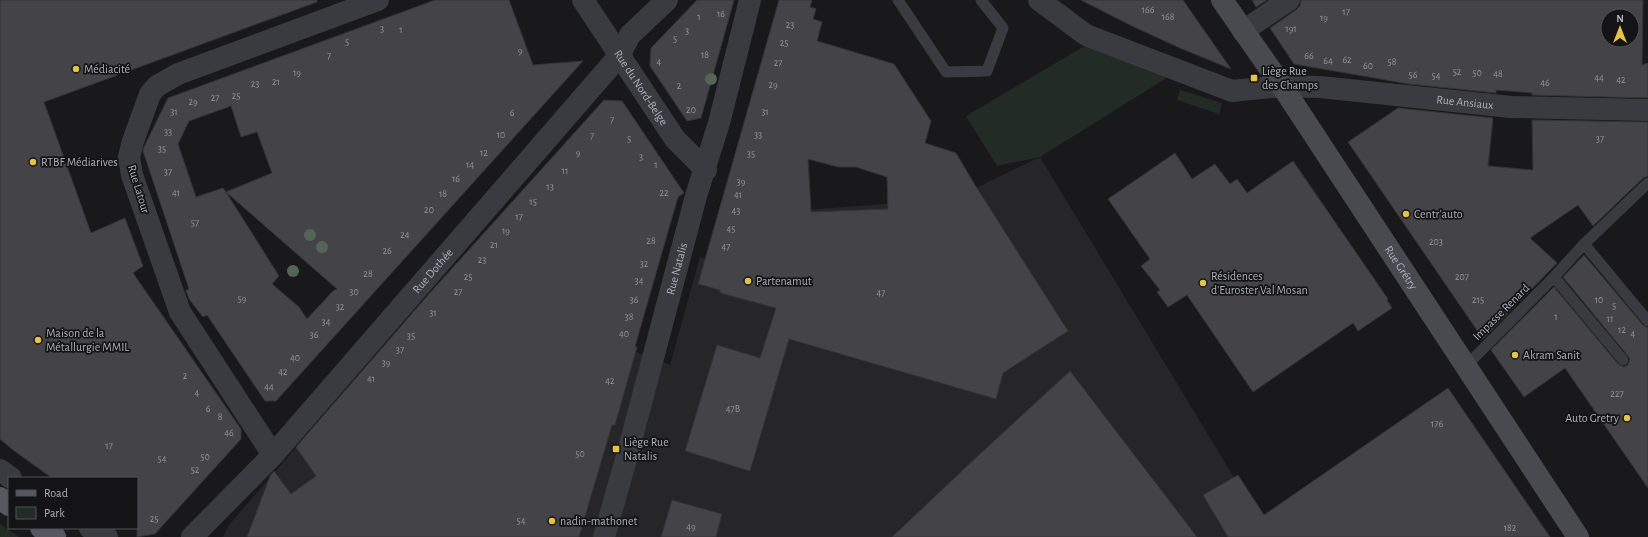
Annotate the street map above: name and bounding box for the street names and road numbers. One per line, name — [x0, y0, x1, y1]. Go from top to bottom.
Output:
street label: Rue du Nord-Belge — [612, 48, 670, 127]
street label: Rue Ansiaux — [1436, 93, 1494, 111]
street label: Rue Latour — [126, 163, 152, 215]
street label: Rue Natalis — [664, 241, 689, 296]
street label: Rue Grétry — [1383, 244, 1420, 292]
street label: Rue Dothée — [410, 246, 455, 296]
street label: Impasse Renard — [1471, 282, 1531, 342]

